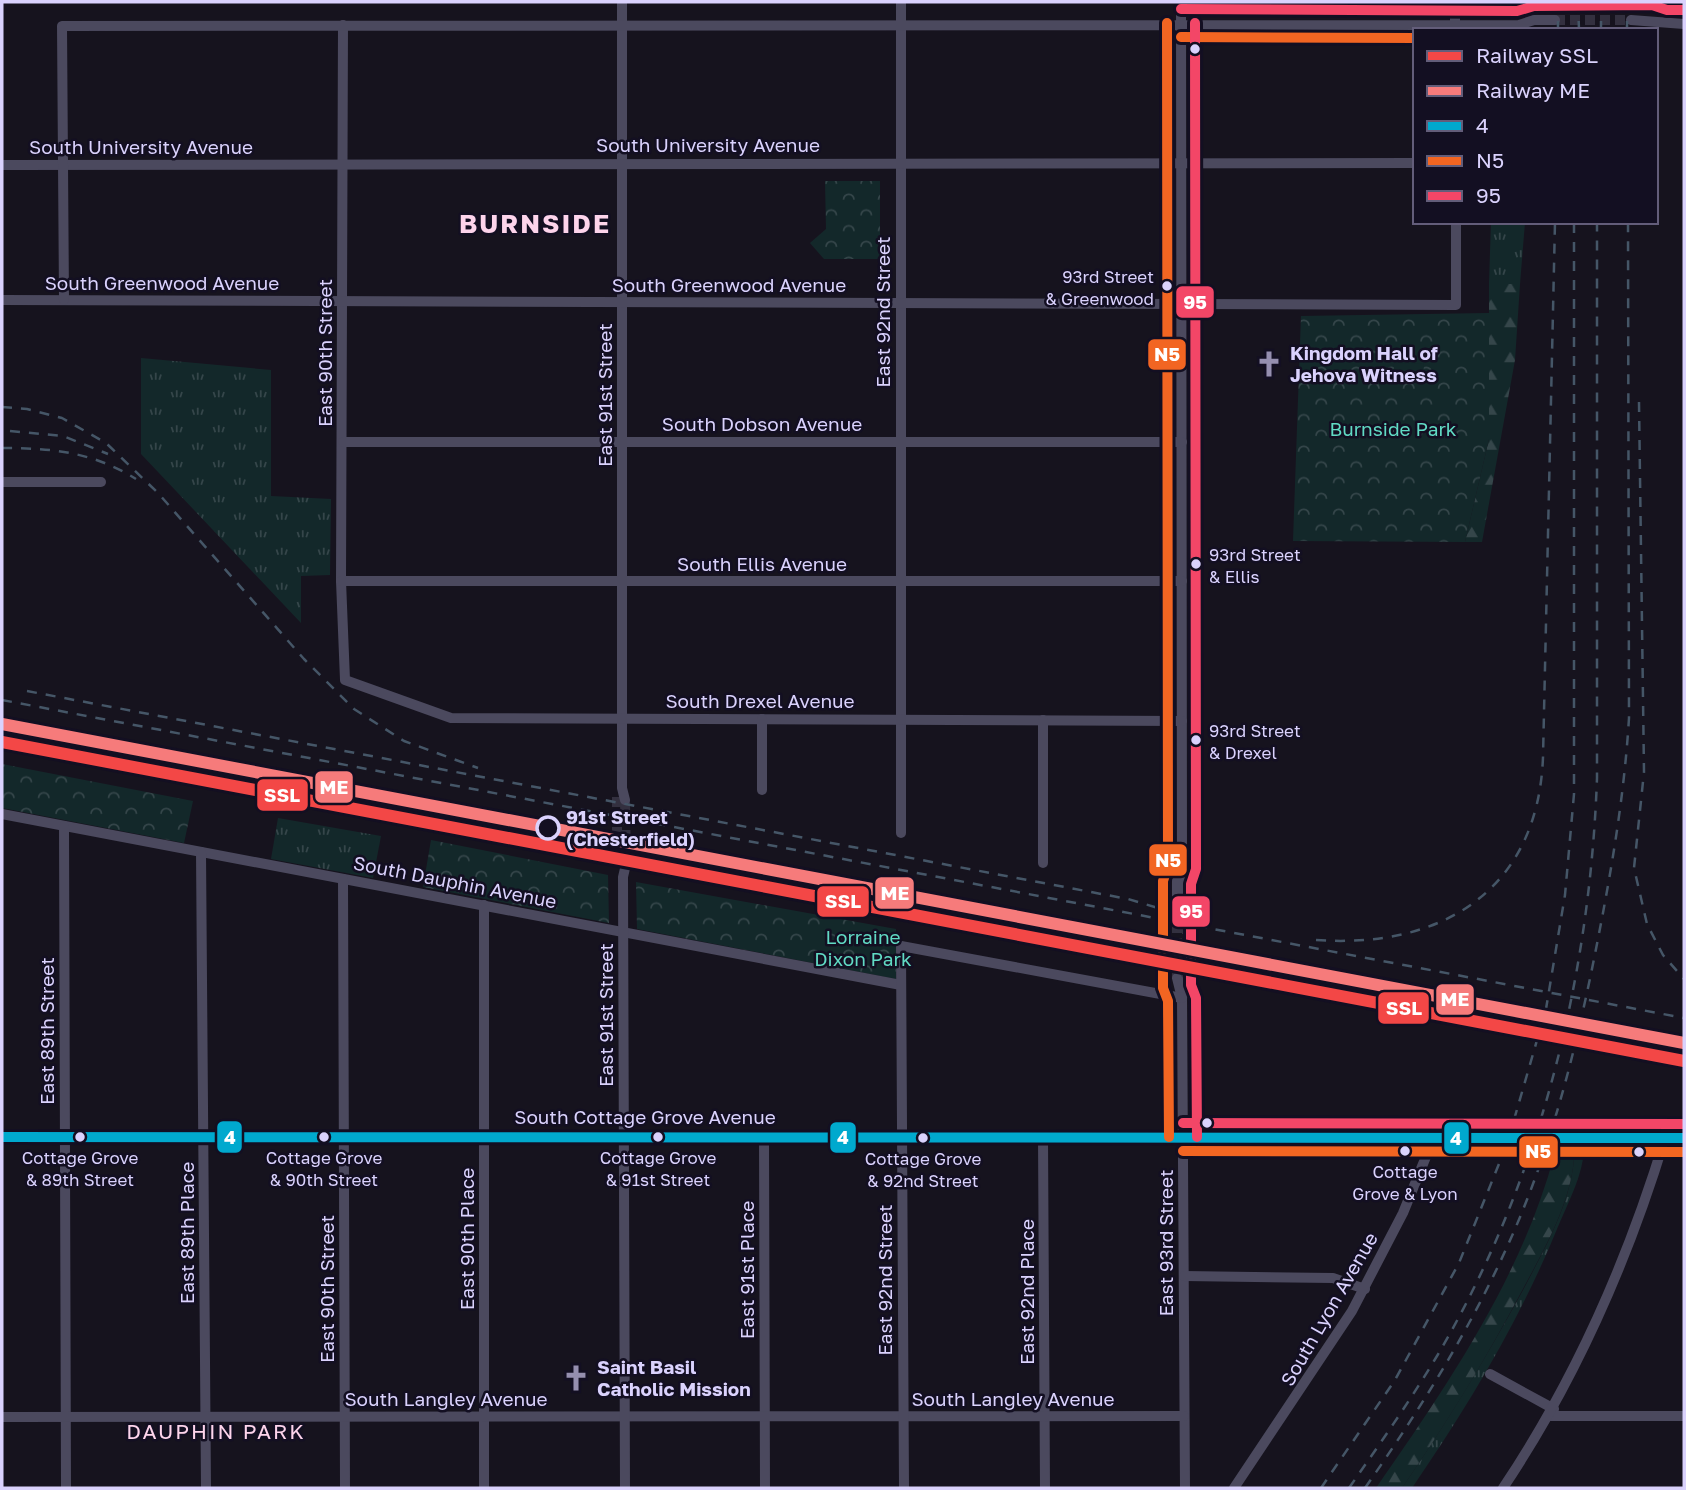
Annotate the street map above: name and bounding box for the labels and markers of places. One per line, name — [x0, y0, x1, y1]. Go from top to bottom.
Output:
unlabelled marker — [1188, 42, 1202, 56]
place label: 93rd Street & Greenwood — [1045, 266, 1154, 309]
marker: 93rd Street & Greenwood — [1160, 279, 1174, 293]
place label: Kingdom Hall of Jehova Witness — [1290, 341, 1438, 386]
church icon: Kingdom Hall of Jehova Witness — [1254, 349, 1284, 379]
place label: 93rd Street & Ellis — [1209, 544, 1301, 587]
marker: 93rd Street & Ellis — [1189, 557, 1203, 571]
place label: 93rd Street & Drexel — [1209, 720, 1301, 763]
marker: 93rd Street & Drexel — [1189, 733, 1203, 747]
place label: 91st Street (Chesterfield) — [566, 805, 695, 850]
marker: 91st Street (Chesterfield) — [536, 816, 560, 840]
unlabelled marker — [1200, 1116, 1214, 1130]
marker: Cottage Grove & 89th Street — [73, 1130, 87, 1144]
marker: Cottage Grove & 90th Street — [317, 1130, 331, 1144]
marker: Cottage Grove & 91st Street — [651, 1130, 665, 1144]
marker: Cottage Grove & 92nd Street — [916, 1131, 930, 1145]
marker: Cottage Grove & Lyon — [1398, 1144, 1412, 1158]
unlabelled marker — [1632, 1145, 1646, 1159]
place label: Cottage Grove & 89th Street — [22, 1147, 138, 1190]
place label: Cottage Grove & 90th Street — [266, 1147, 382, 1190]
place label: Cottage Grove & 91st Street — [600, 1147, 716, 1190]
place label: Cottage Grove & 92nd Street — [865, 1148, 981, 1191]
place label: Cottage Grove & Lyon — [1352, 1161, 1458, 1204]
place label: Saint Basil Catholic Mission — [597, 1355, 751, 1400]
church icon: Saint Basil Catholic Mission — [561, 1363, 591, 1393]

